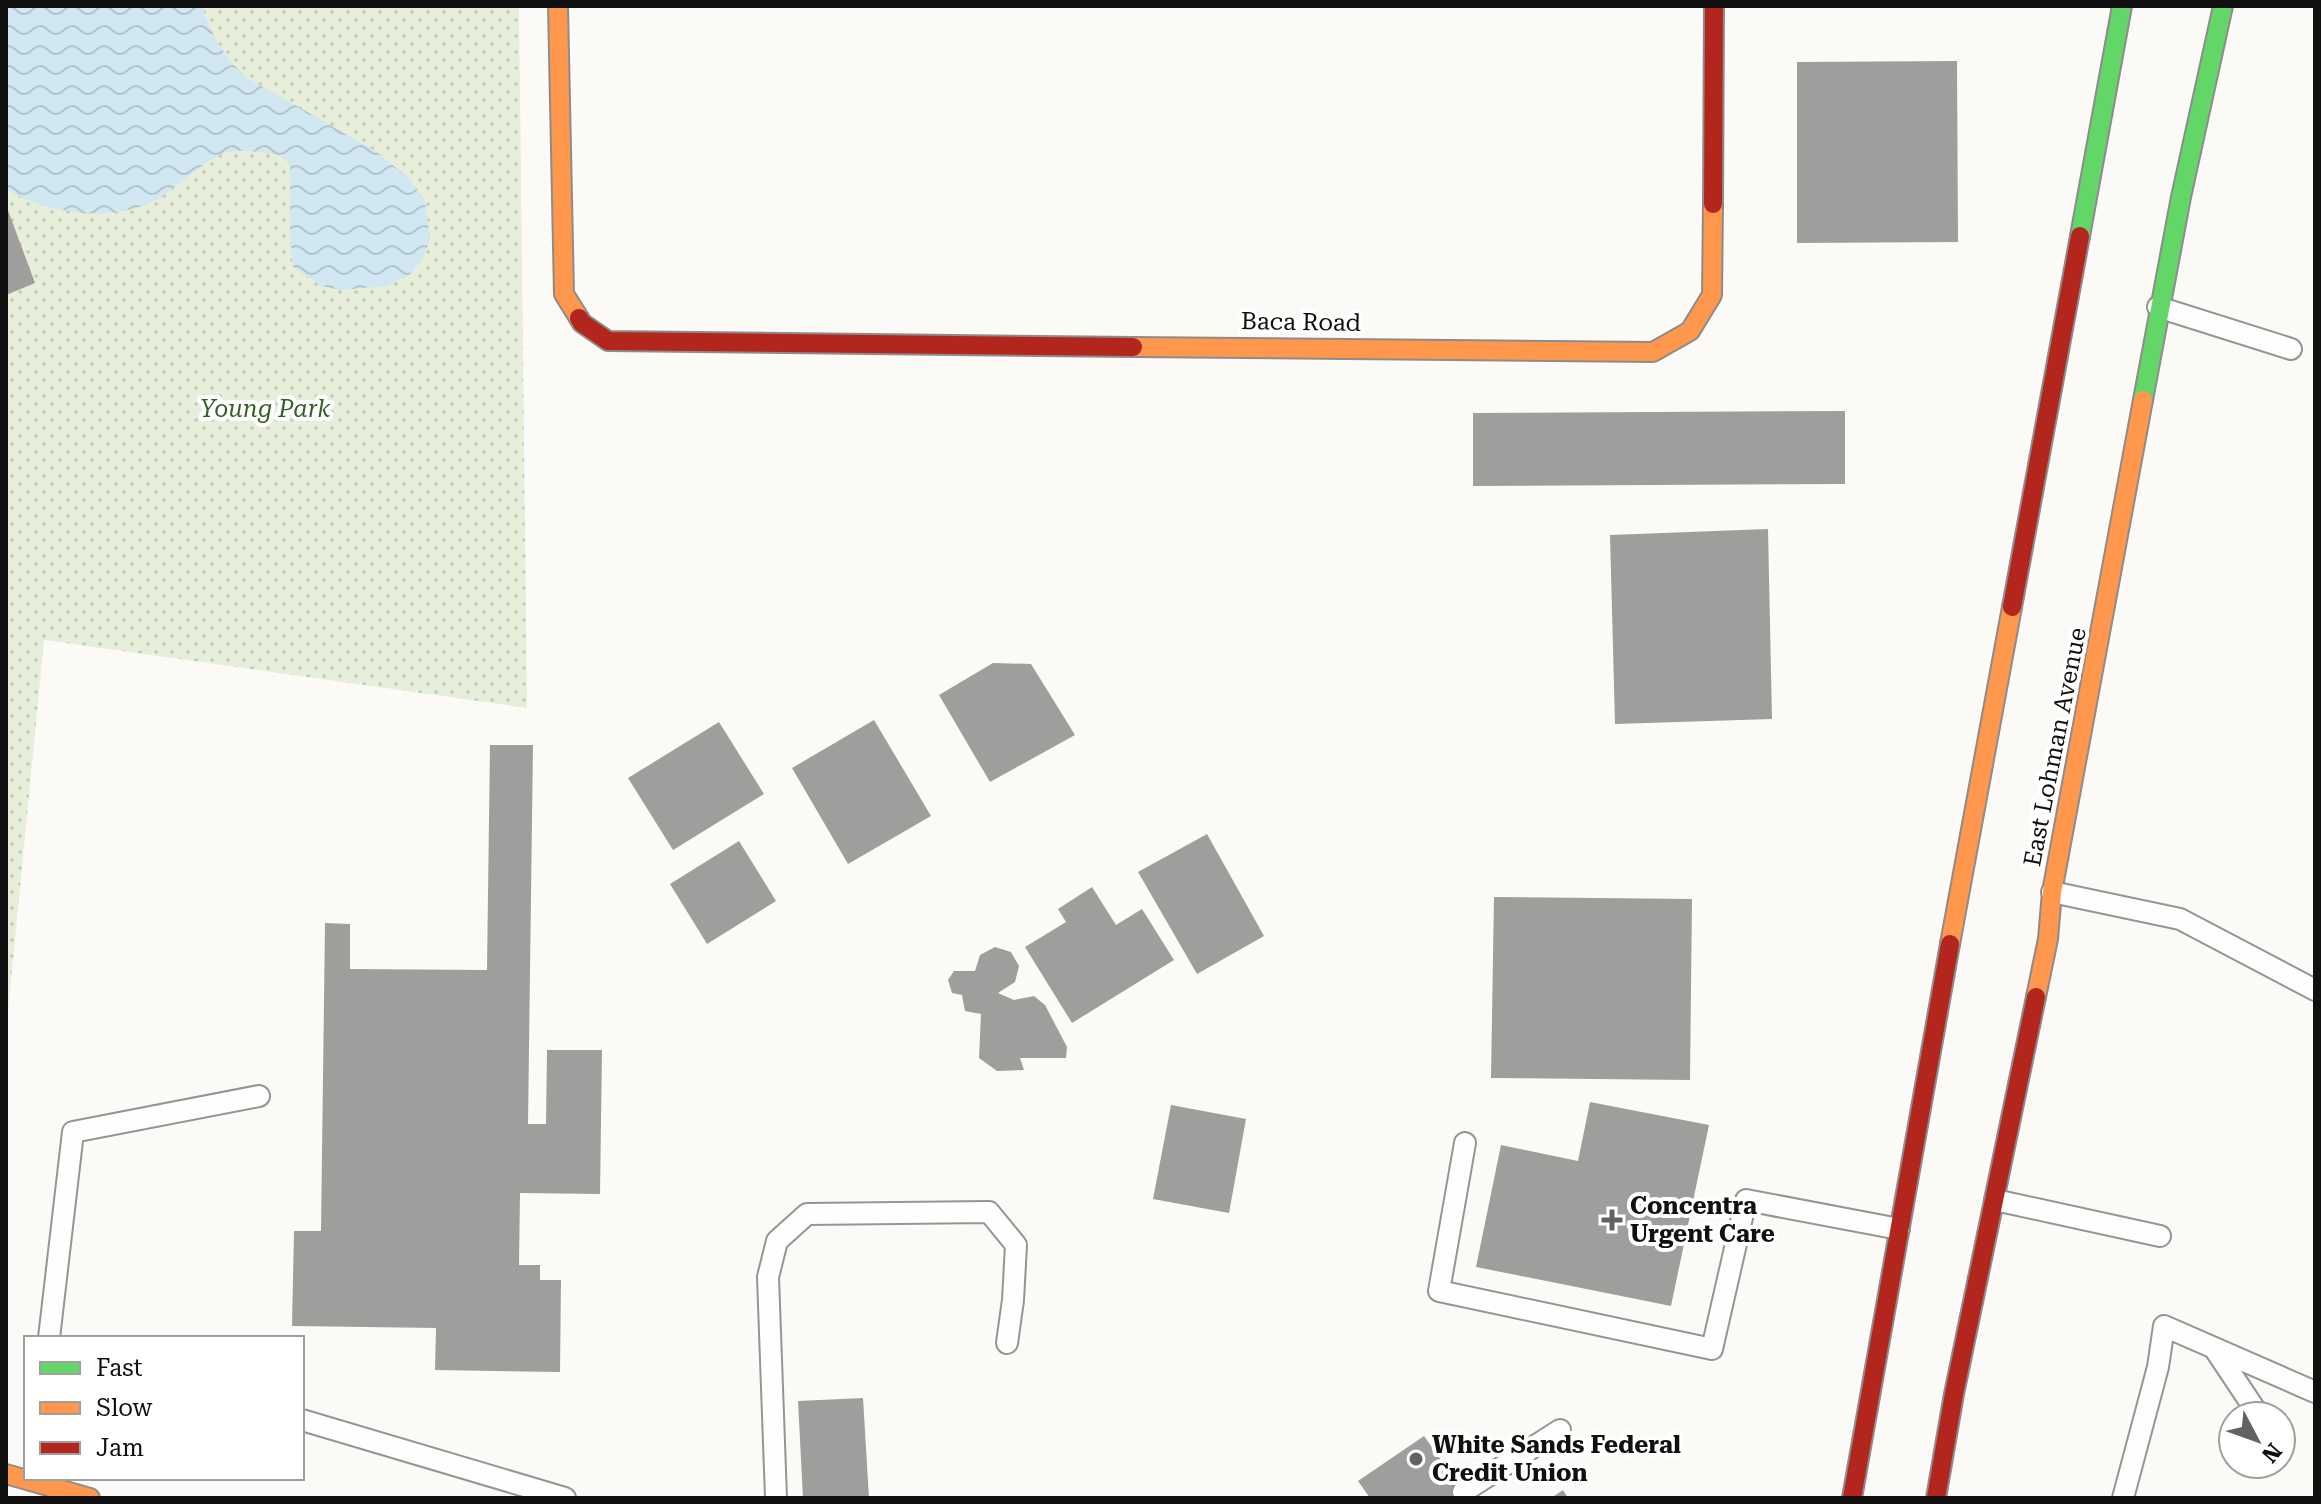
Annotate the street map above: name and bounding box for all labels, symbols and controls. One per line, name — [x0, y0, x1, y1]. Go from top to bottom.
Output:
street label: Baca Road — [1241, 307, 1361, 337]
park label: Young Park — [200, 395, 330, 423]
street label: East Lohman Avenue — [2018, 625, 2092, 869]
place label: Concentra Urgent Care — [1630, 1192, 1775, 1248]
marker: Concentra Urgent Care — [1601, 1209, 1623, 1231]
legend — [24, 1336, 304, 1480]
text: Fast — [96, 1354, 143, 1382]
text: Slow — [96, 1394, 153, 1422]
north arrow — [2217, 1400, 2297, 1480]
place label: White Sands Federal Credit Union — [1432, 1431, 1681, 1487]
text: Jam — [96, 1434, 144, 1462]
text: N — [2257, 1438, 2287, 1467]
marker: White Sands Federal Credit Union — [1407, 1450, 1425, 1468]

